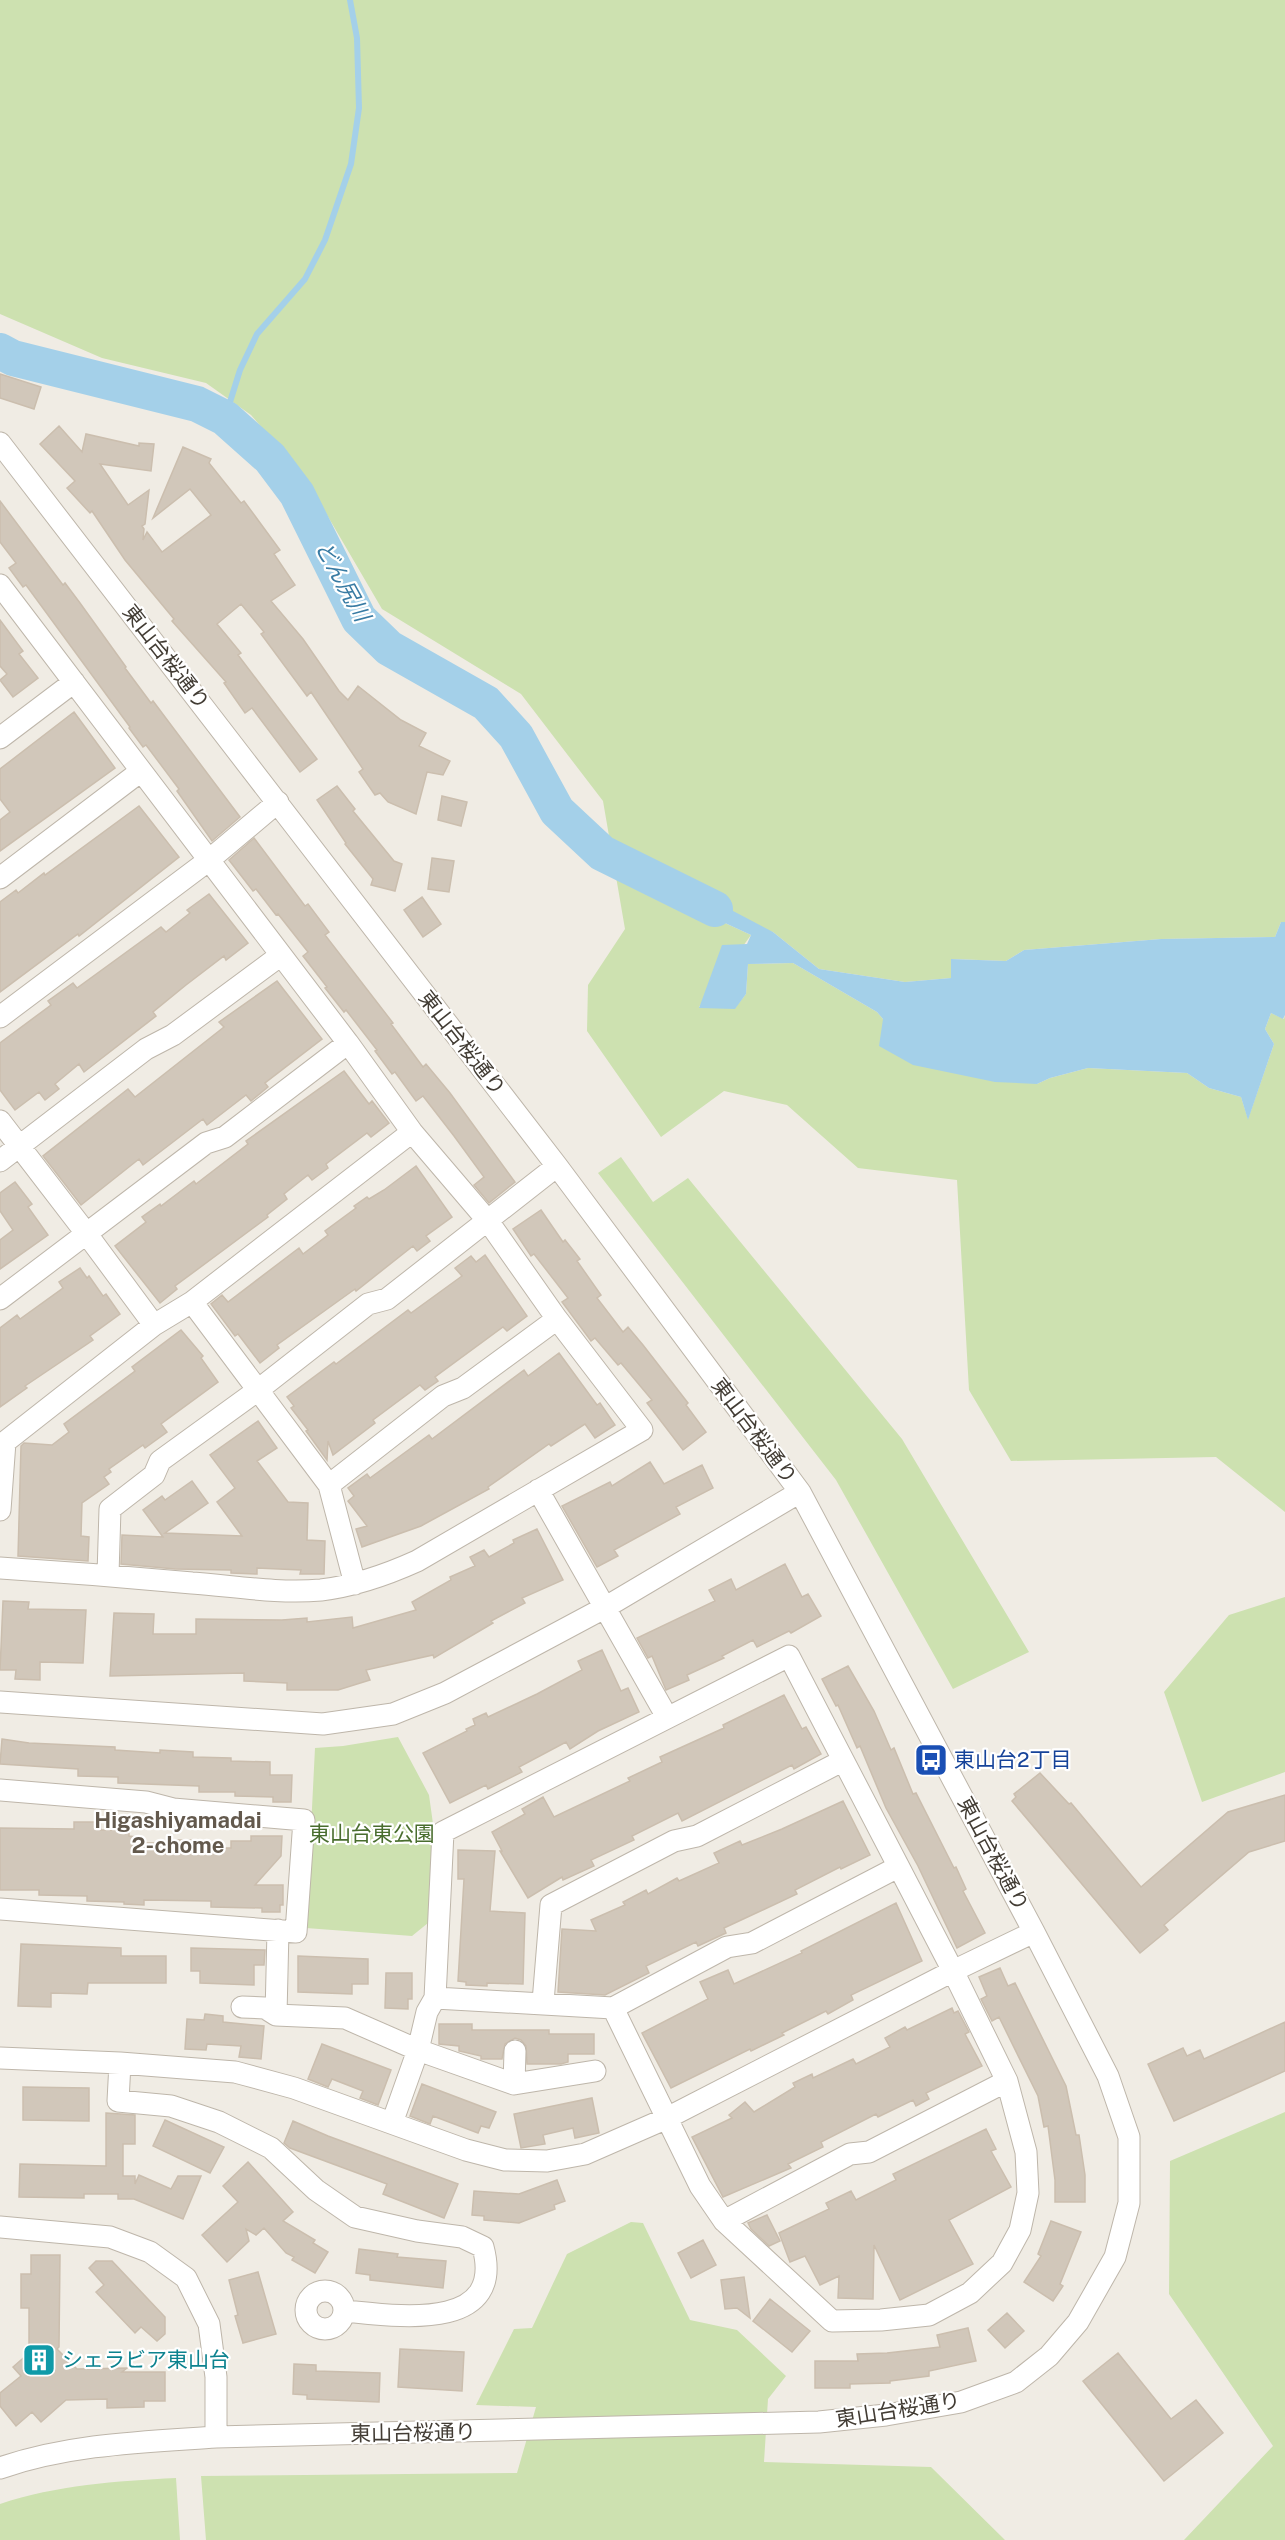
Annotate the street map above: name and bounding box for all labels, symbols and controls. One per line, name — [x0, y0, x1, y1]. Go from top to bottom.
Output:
water label: どん尻川 — [310, 536, 377, 628]
street label: 東山台桜通り — [118, 599, 215, 714]
street label: 東山台桜通り — [414, 985, 511, 1100]
street label: 東山台桜通り — [707, 1373, 802, 1489]
bus stop icon: 東山台2丁目 — [913, 1742, 949, 1778]
place label: 東山台2丁目 — [954, 1747, 1072, 1772]
street label: 東山台桜通り — [953, 1792, 1034, 1915]
district label: Higashiyamadai 2-chome — [94, 1807, 262, 1858]
park label: 東山台東公園 — [309, 1821, 435, 1846]
building icon: シェラビア東山台 — [21, 2342, 57, 2378]
place label: シェラビア東山台 — [62, 2347, 230, 2372]
street label: 東山台桜通り — [834, 2387, 962, 2432]
street label: 東山台桜通り — [350, 2419, 476, 2446]

